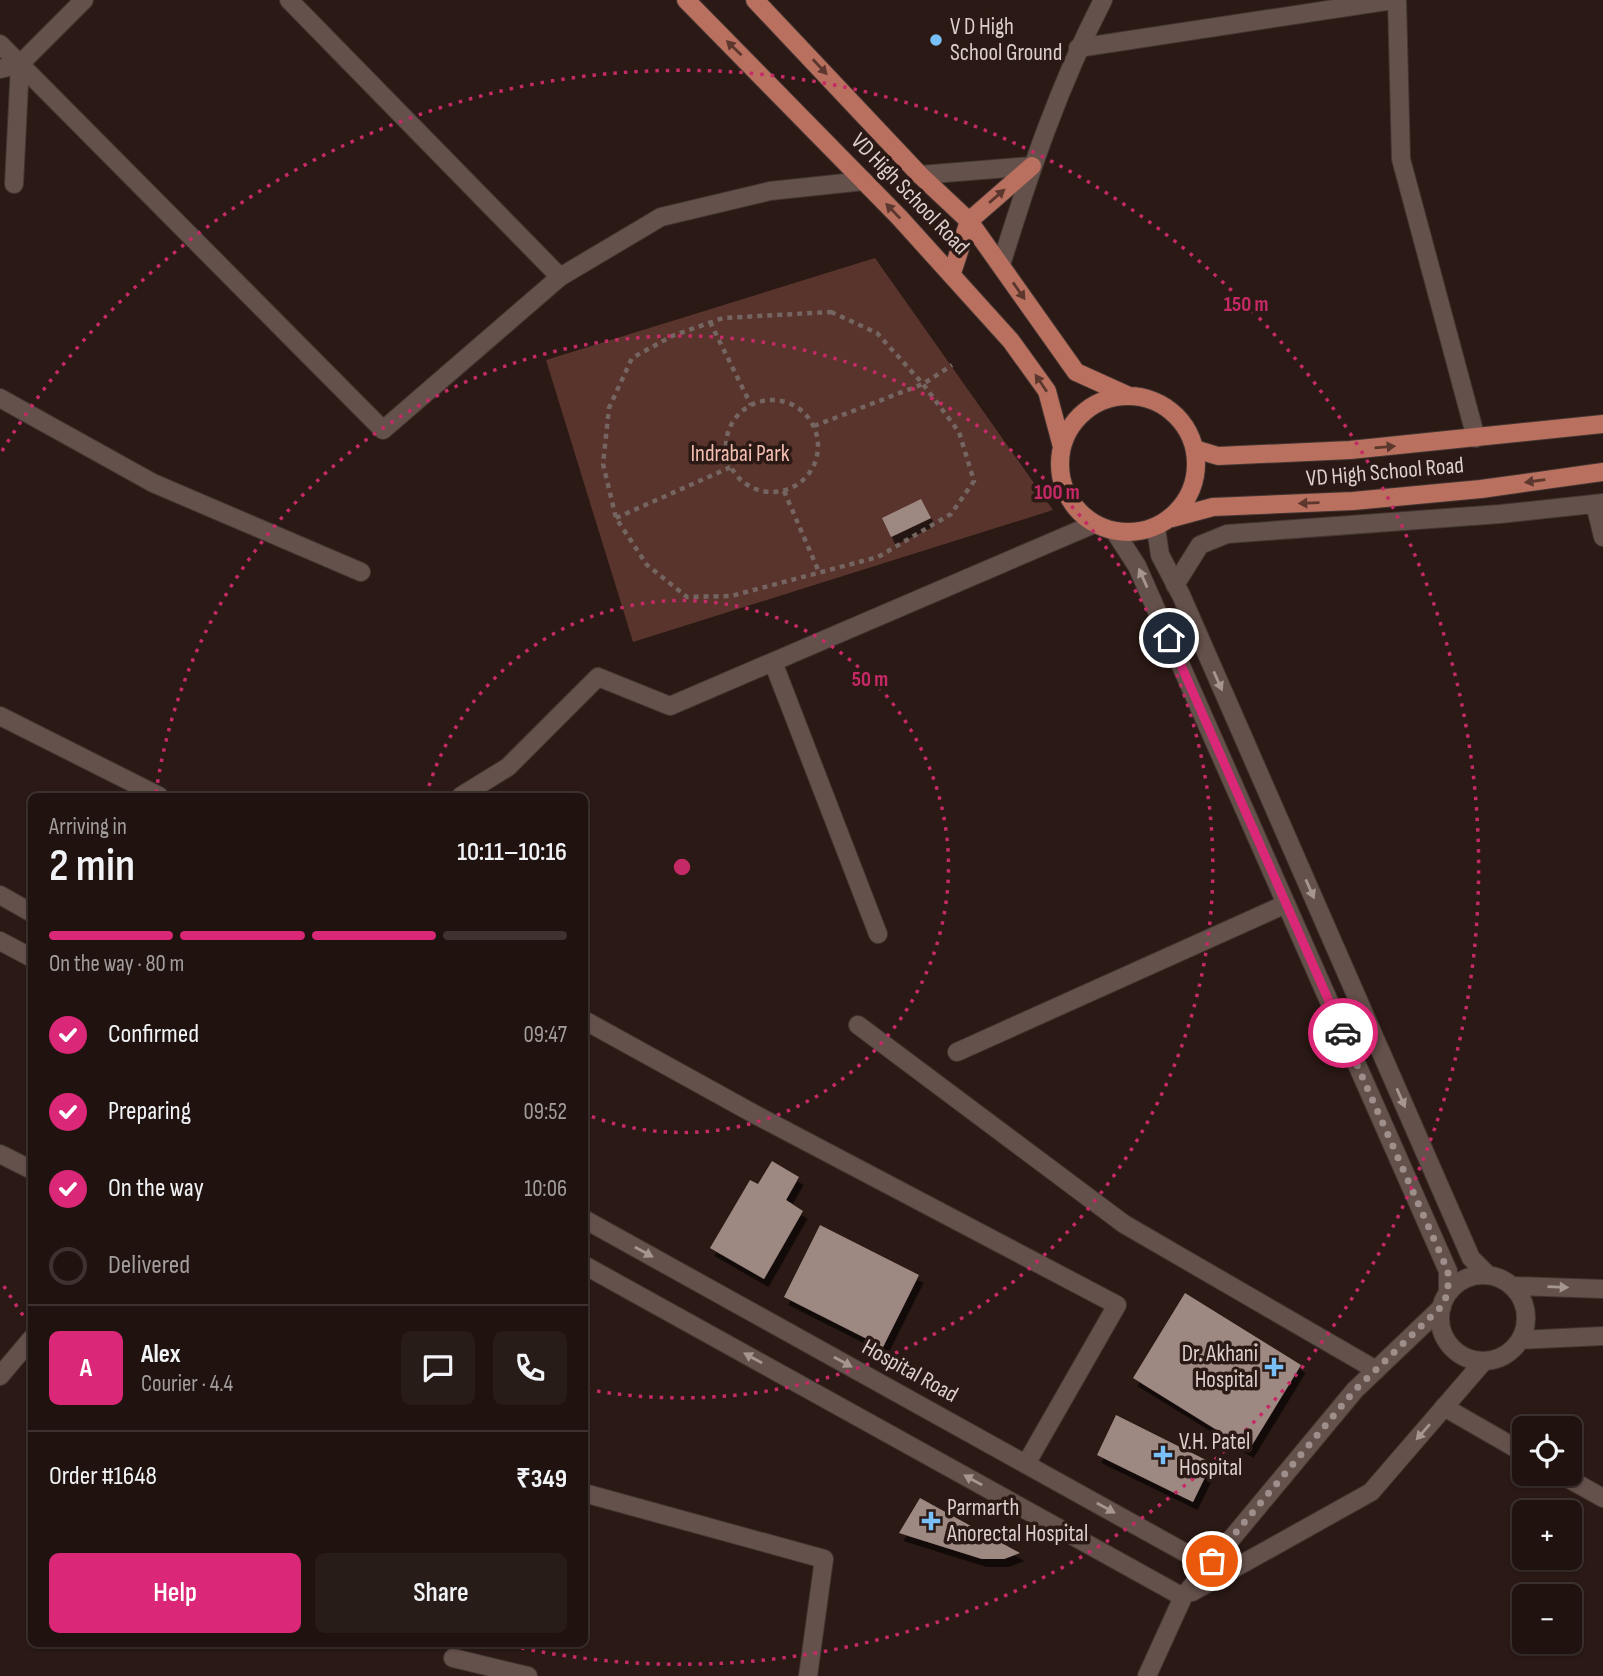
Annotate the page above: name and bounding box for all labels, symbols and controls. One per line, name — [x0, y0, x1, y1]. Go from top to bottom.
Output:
place label: V D High School Ground — [950, 13, 1062, 67]
marker: V D High School Ground — [928, 32, 944, 48]
one-way arrow — [726, 40, 743, 56]
one-way arrow — [811, 58, 827, 75]
street label: VD High School Road — [845, 127, 975, 261]
one-way arrow — [988, 188, 1006, 204]
one-way arrow — [884, 202, 901, 219]
one-way arrow — [1012, 282, 1026, 300]
text: 150 m — [1224, 292, 1268, 317]
one-way arrow — [1034, 373, 1047, 393]
park label: Indrabai Park — [690, 440, 790, 468]
one-way arrow — [1374, 441, 1396, 452]
street label: VD High School Road — [1305, 451, 1465, 493]
one-way arrow — [1524, 476, 1546, 487]
text: 100 m — [1034, 480, 1080, 505]
one-way arrow — [1298, 497, 1320, 508]
one-way arrow — [1137, 568, 1149, 588]
pin — [1139, 608, 1199, 668]
icon: home — [1150, 619, 1188, 657]
text: 50 m — [852, 667, 888, 692]
one-way arrow — [1213, 671, 1224, 692]
text: Arriving in — [49, 813, 127, 841]
text: 10:11–10:16 — [457, 837, 567, 868]
text: 2 min — [49, 839, 135, 894]
centre of rings — [670, 855, 694, 879]
one-way arrow — [1305, 879, 1316, 900]
text: On the way · 80 m — [49, 950, 184, 978]
courier — [1308, 998, 1378, 1068]
icon: car — [1324, 1014, 1362, 1052]
icon: check — [49, 1016, 87, 1054]
text: Confirmed — [108, 1019, 199, 1050]
text: 09:47 — [524, 1021, 567, 1049]
one-way arrow — [1395, 1088, 1407, 1108]
icon: check — [49, 1093, 87, 1131]
text: Preparing — [108, 1096, 191, 1127]
text: 09:52 — [524, 1098, 567, 1126]
icon: check — [49, 1170, 87, 1208]
text: On the way — [108, 1173, 204, 1204]
text: 10:06 — [524, 1175, 567, 1203]
one-way arrow — [634, 1246, 654, 1258]
text: Delivered — [108, 1250, 190, 1281]
one-way arrow — [1547, 1282, 1569, 1293]
button: chat — [401, 1331, 475, 1405]
button: phone — [493, 1331, 567, 1405]
street label: Hospital Road — [857, 1333, 963, 1409]
text: Alex — [141, 1339, 181, 1370]
place label: Dr. Akhani Hospital — [1182, 1340, 1258, 1394]
one-way arrow — [743, 1352, 763, 1364]
text: A — [80, 1353, 92, 1384]
one-way arrow — [833, 1356, 853, 1368]
marker: Dr. Akhani Hospital — [1264, 1357, 1284, 1377]
text: Courier · 4.4 — [141, 1370, 233, 1398]
map controls — [1512, 1416, 1582, 1654]
button: locate — [1512, 1416, 1582, 1486]
one-way arrow — [1415, 1423, 1431, 1441]
place label: V.H. Patel Hospital — [1179, 1428, 1250, 1482]
marker: V.H. Patel Hospital — [1153, 1445, 1173, 1465]
text: Order #1648 — [49, 1461, 157, 1492]
text: ₹349 — [516, 1464, 567, 1495]
one-way arrow — [964, 1474, 983, 1486]
place label: Parmarth Anorectal Hospital — [946, 1494, 1088, 1548]
button: + — [1512, 1500, 1582, 1570]
one-way arrow — [1097, 1502, 1116, 1514]
marker: Parmarth Anorectal Hospital — [921, 1511, 941, 1531]
pin — [1182, 1531, 1242, 1591]
icon: bag — [1193, 1542, 1231, 1580]
button: Help — [49, 1553, 301, 1633]
button: Share — [315, 1553, 567, 1633]
button: − — [1512, 1584, 1582, 1654]

